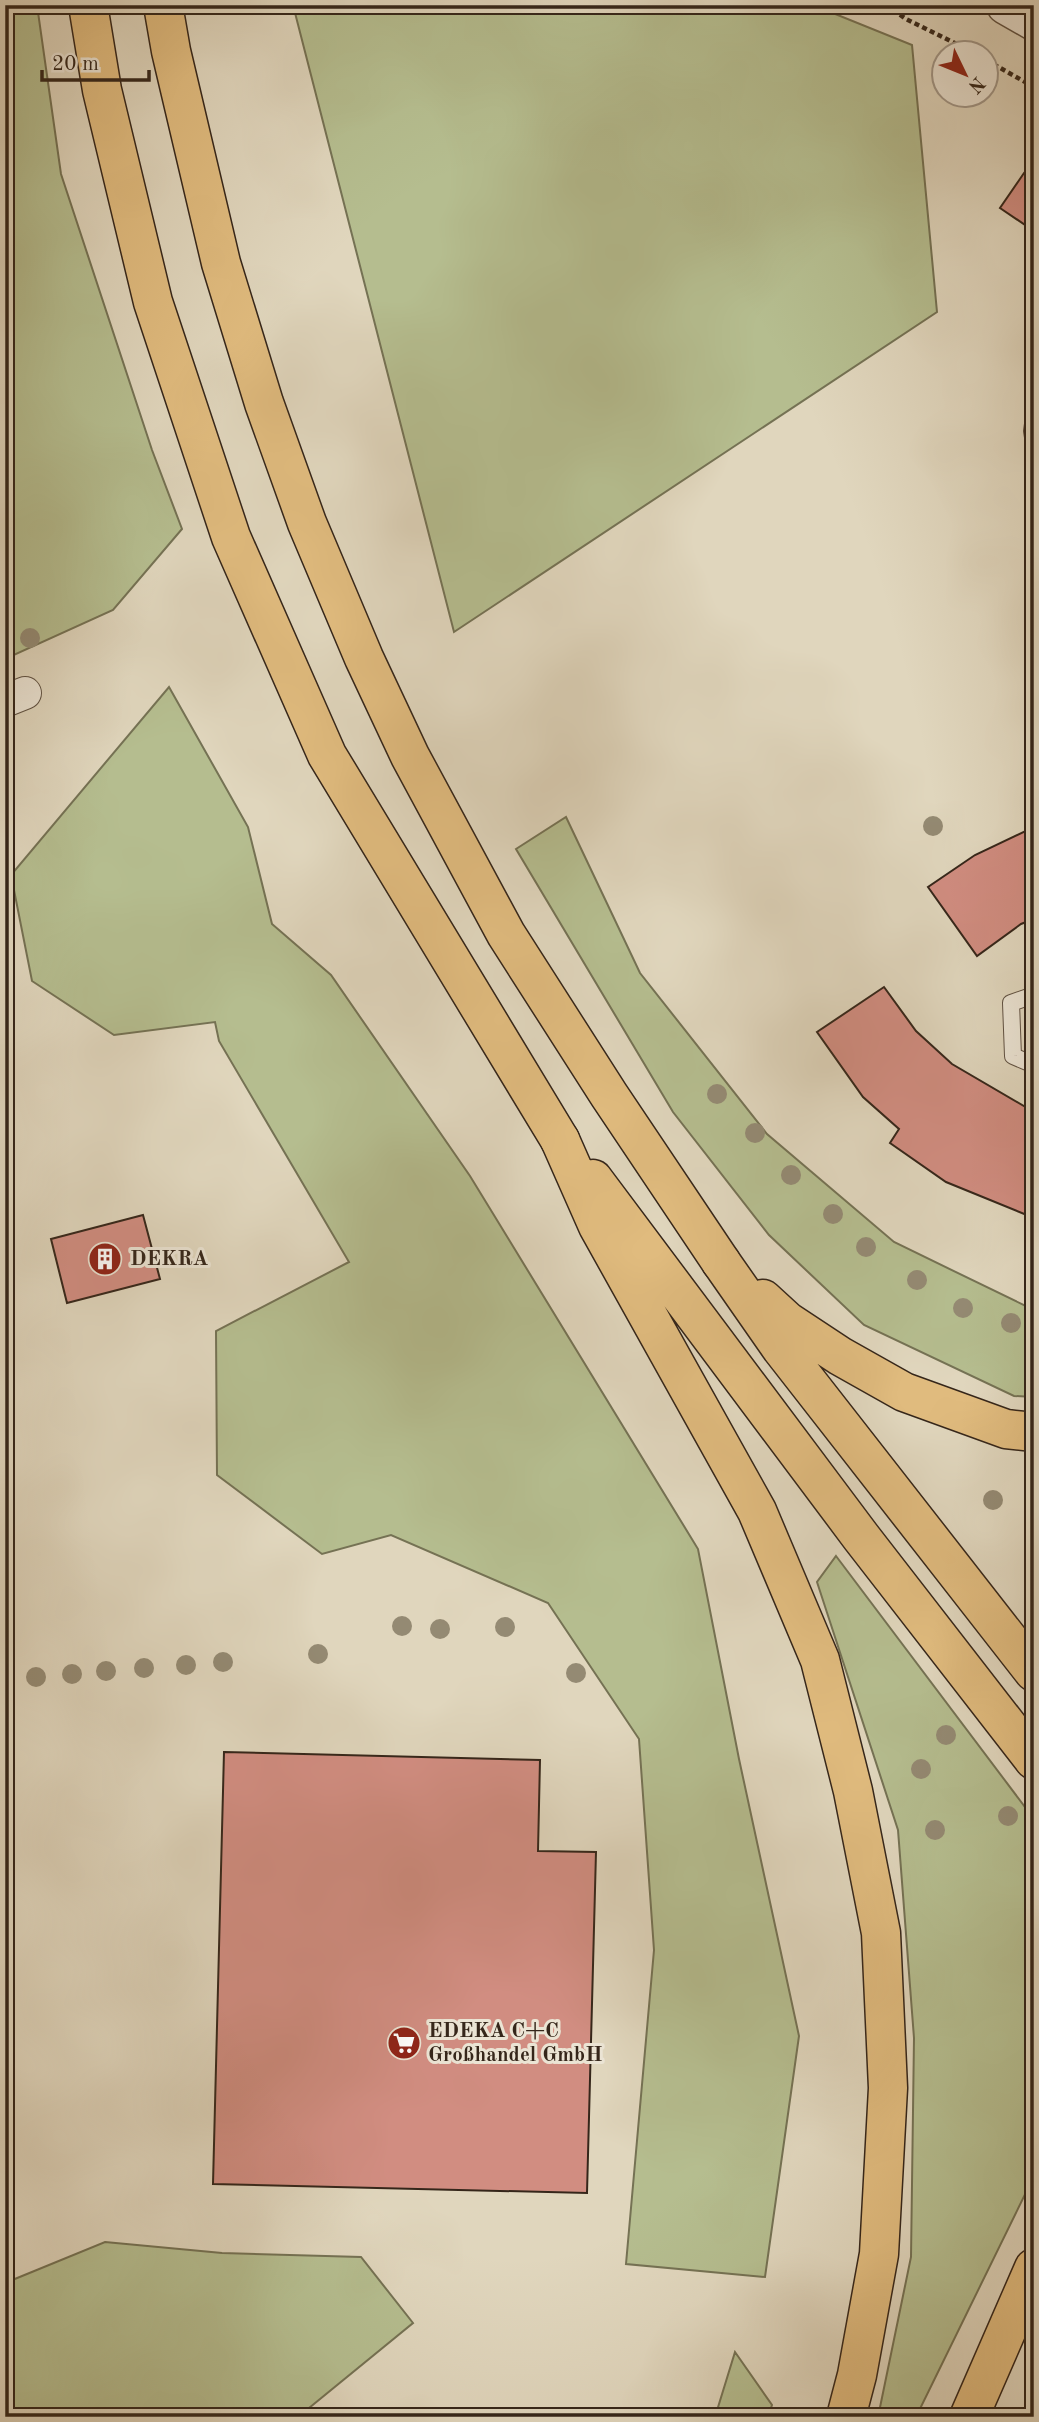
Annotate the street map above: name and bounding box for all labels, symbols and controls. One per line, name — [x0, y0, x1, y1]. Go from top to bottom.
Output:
scale bar — [42, 38, 149, 82]
north arrow — [930, 38, 1000, 108]
text: 20 m — [52, 54, 99, 75]
text: N — [963, 72, 988, 96]
building icon: DEKRA — [86, 1240, 124, 1278]
place label: DEKRA — [130, 1249, 208, 1270]
place label: EDEKA C+C Großhandel GmbH — [428, 2021, 602, 2066]
supermarket icon: EDEKA C+C Großhandel GmbH — [385, 2024, 423, 2062]

